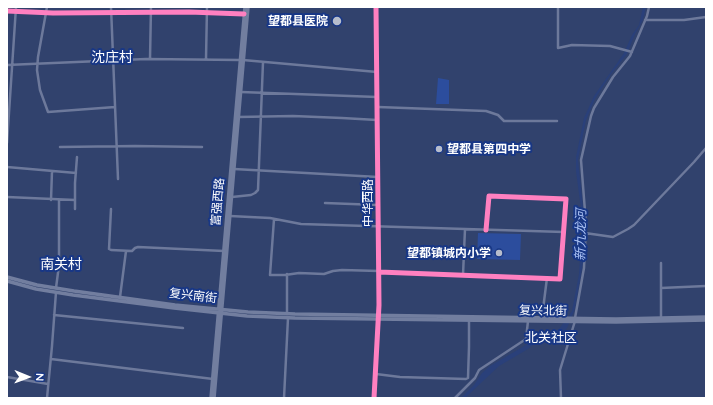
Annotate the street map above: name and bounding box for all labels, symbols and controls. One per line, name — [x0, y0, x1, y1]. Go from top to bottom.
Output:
place label: 望都县医院 — [268, 14, 328, 28]
marker: 望都县医院 — [331, 15, 343, 27]
district label: 沈庄村 — [91, 50, 133, 66]
place label: 望都县第四中学 — [447, 142, 531, 156]
marker: 望都县第四中学 — [434, 144, 444, 154]
street label: 富强西路 — [209, 177, 227, 227]
street label: 中华西路 — [361, 179, 375, 227]
water label: 新九龙河 — [573, 209, 589, 261]
place label: 望都镇城内小学 — [407, 246, 491, 260]
marker: 望都镇城内小学 — [494, 248, 504, 258]
district label: 南关村 — [40, 257, 82, 273]
street label: 复兴南街 — [168, 286, 218, 306]
street label: 复兴北街 — [519, 303, 567, 319]
district label: 北关社区 — [525, 330, 577, 346]
north arrow — [8, 357, 48, 397]
text: N — [33, 373, 47, 381]

